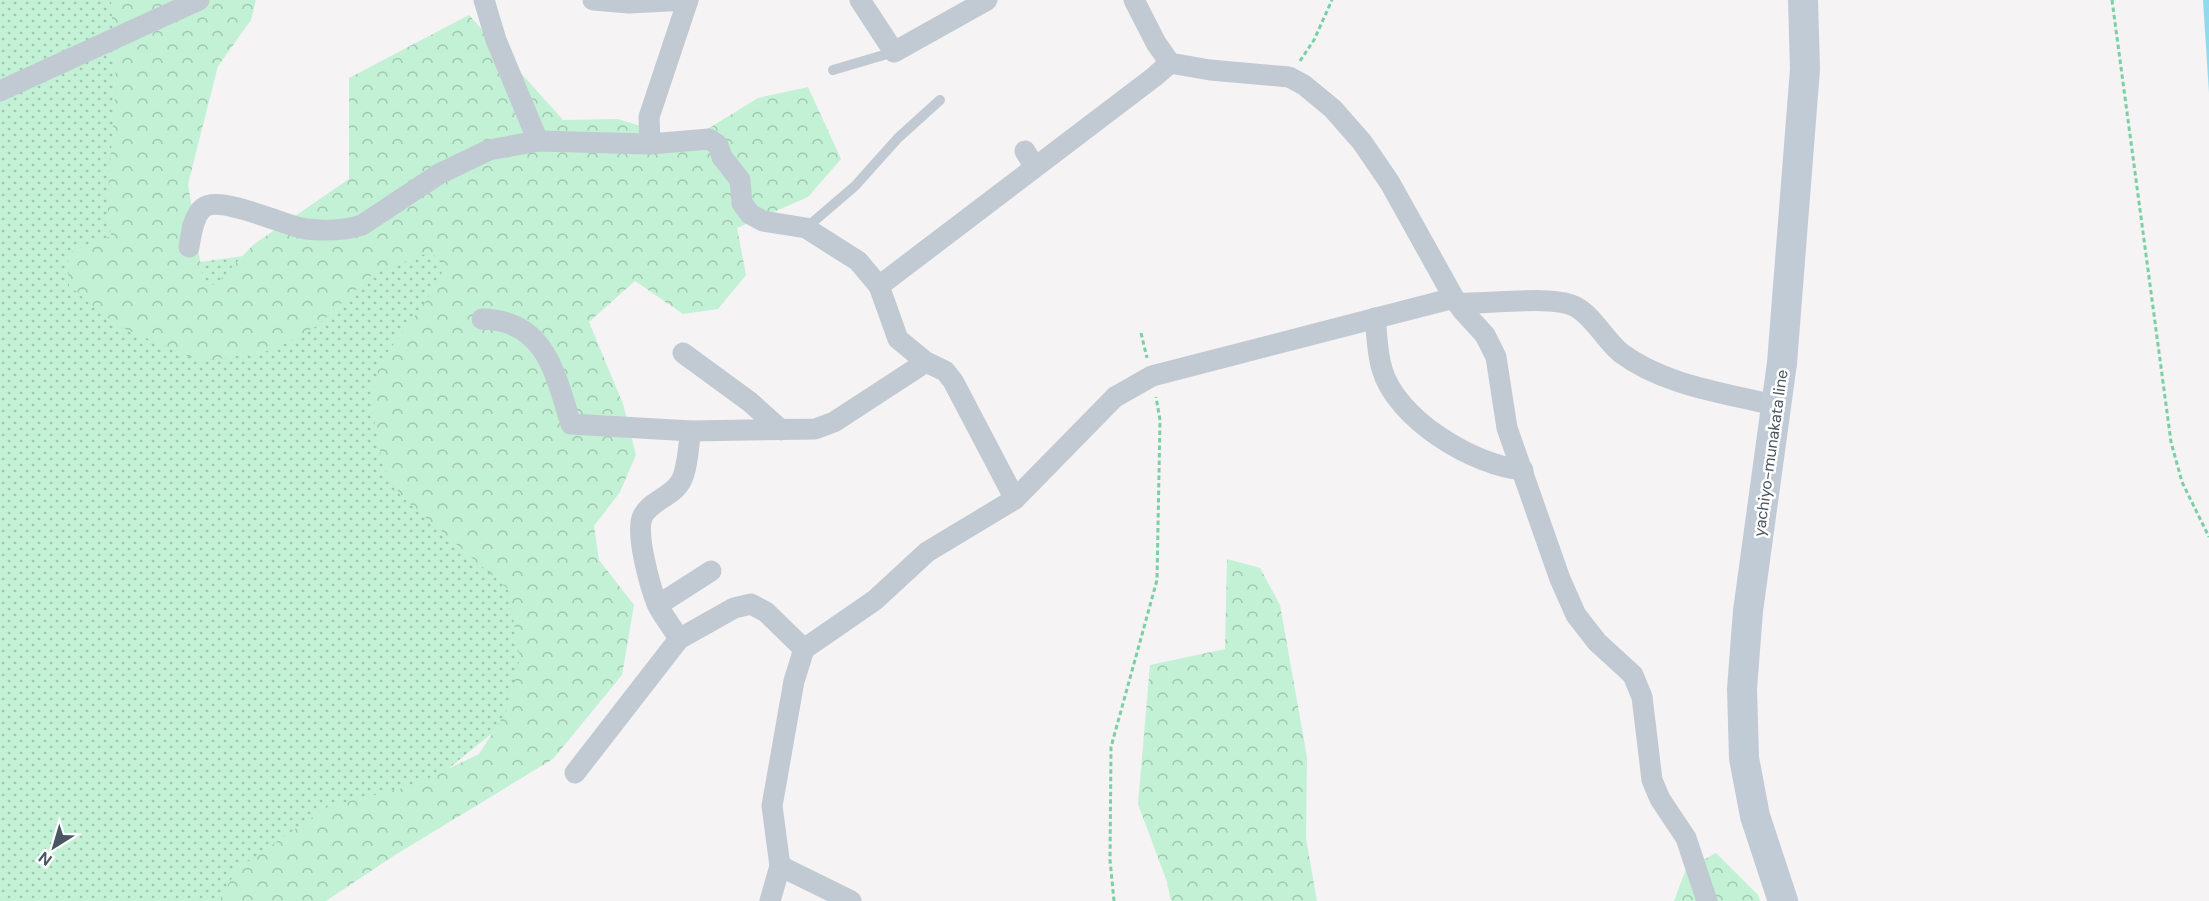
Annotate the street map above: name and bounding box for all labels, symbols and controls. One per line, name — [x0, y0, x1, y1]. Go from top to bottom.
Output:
street label: yachiyo-munakata line — [1748, 368, 1793, 538]
north arrow — [24, 817, 84, 877]
text: N — [34, 847, 56, 870]

